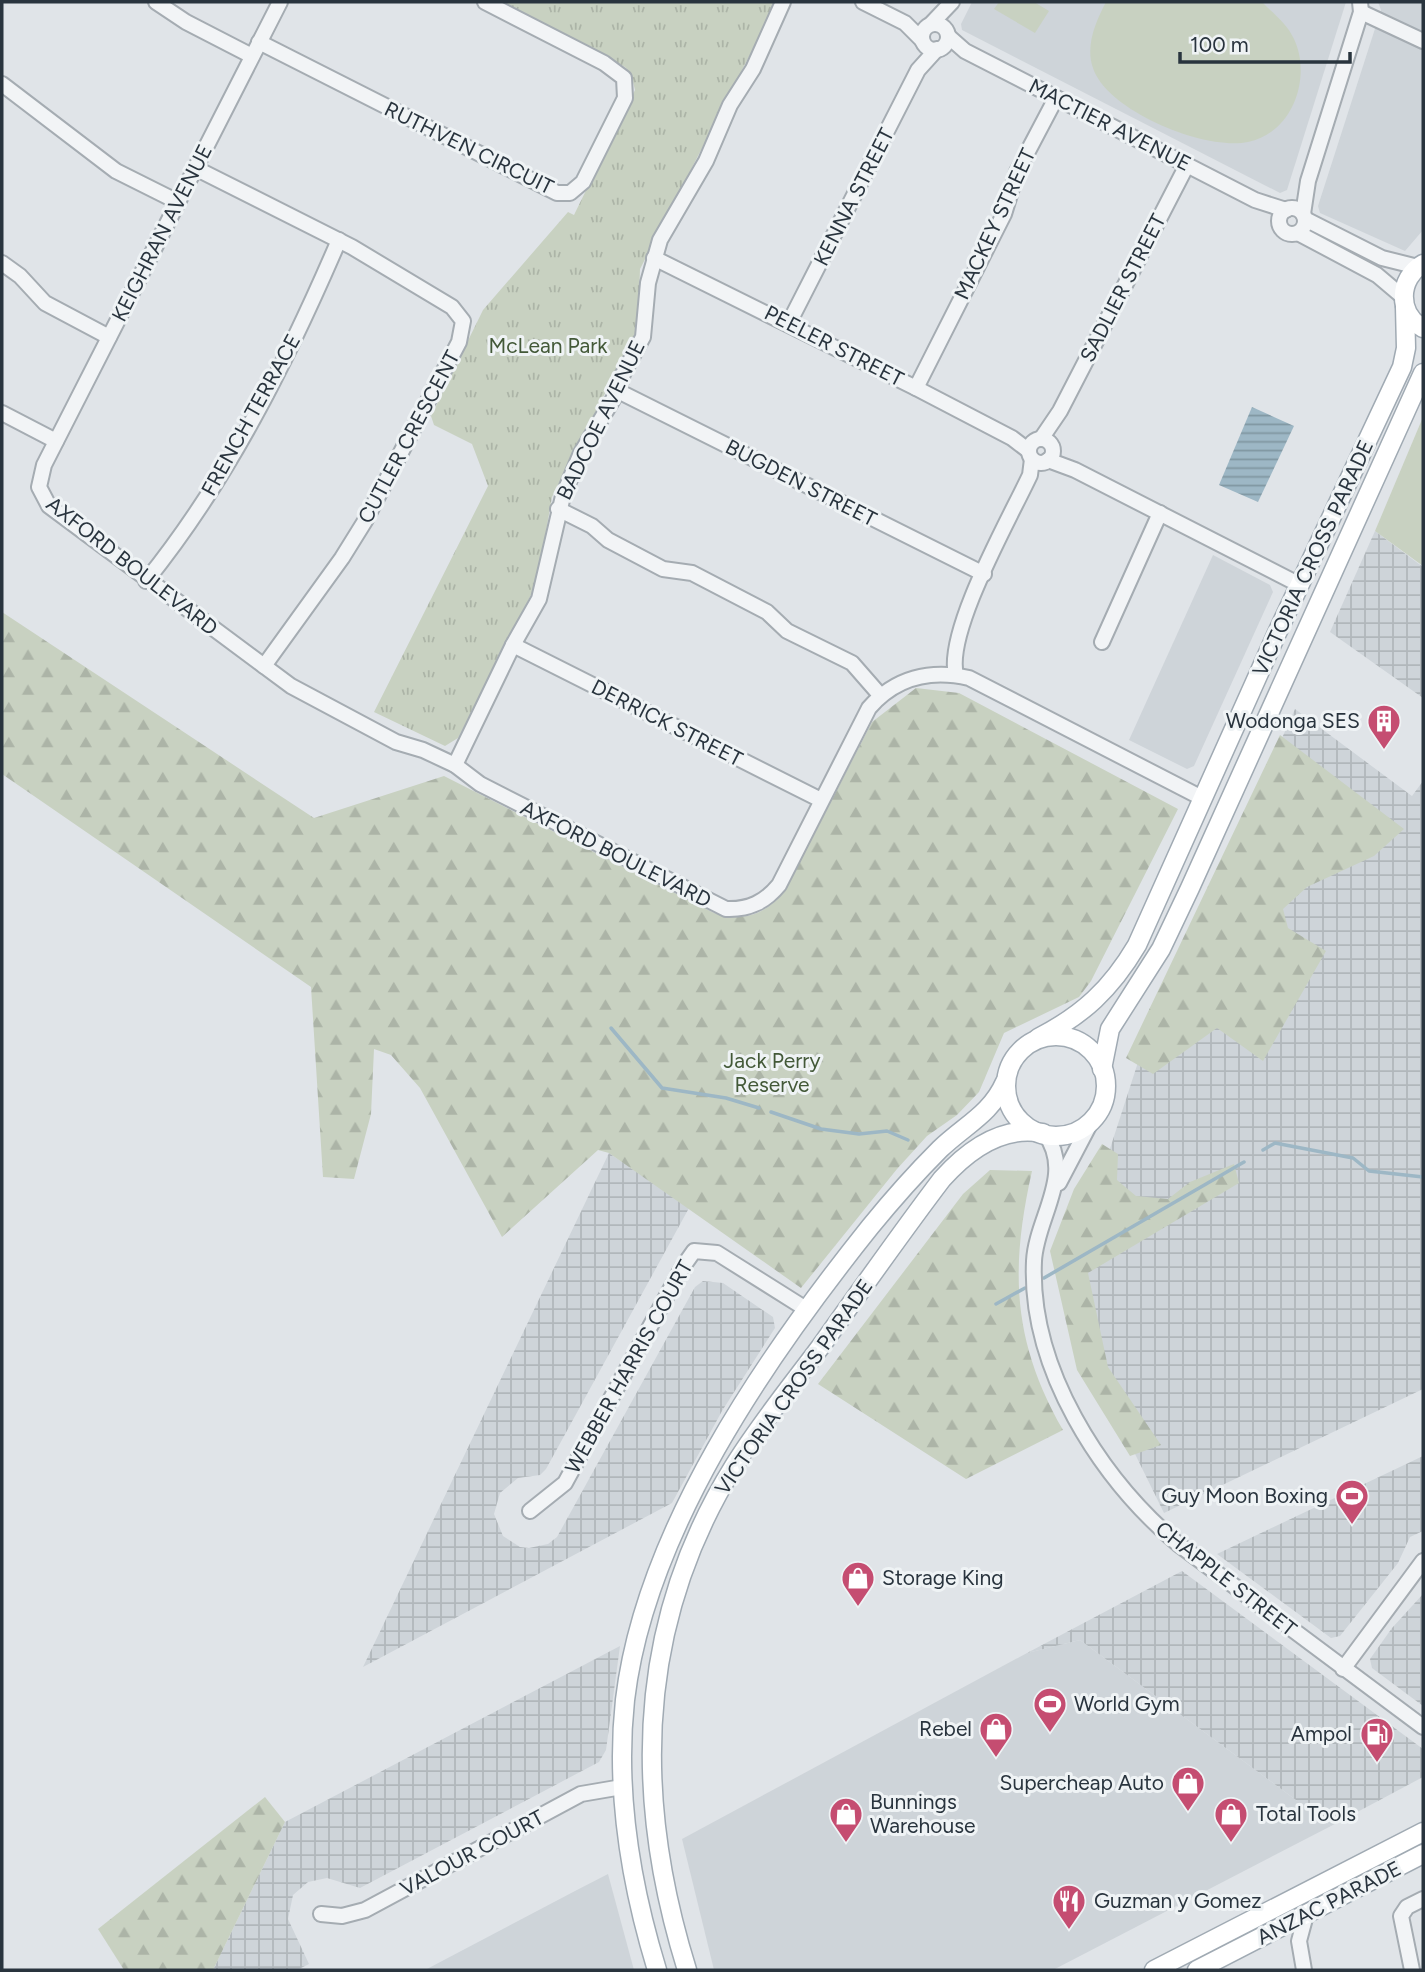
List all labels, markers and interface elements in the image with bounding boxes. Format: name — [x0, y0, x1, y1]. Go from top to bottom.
scale bar — [1180, 21, 1350, 65]
text: 100 m — [1190, 32, 1249, 57]
street label: MACTIER AVENUE — [1025, 73, 1195, 176]
street label: RUTHVEN CIRCUIT — [381, 96, 558, 199]
street label: KENNA STREET — [808, 123, 899, 270]
street label: KEIGHRAN AVENUE — [106, 140, 217, 325]
street label: MACKEY STREET — [949, 144, 1041, 303]
street label: SADLIER STREET — [1074, 209, 1171, 366]
street label: PEELER STREET — [760, 300, 908, 392]
street label: FRENCH TERRACE — [196, 330, 305, 500]
park label: McLean Park — [488, 333, 608, 358]
street label: BADCOE AVENUE — [551, 336, 650, 504]
street label: CUTLER CRESCENT — [352, 346, 465, 527]
street label: BUGDEN STREET — [722, 434, 881, 532]
street label: VICTORIA CROSS PARADE — [1247, 436, 1378, 680]
street label: AXFORD BOULEVARD — [42, 491, 223, 640]
street label: DERRICK STREET — [588, 674, 747, 772]
building icon: Wodonga SES — [1365, 702, 1403, 751]
place label: Wodonga SES — [1226, 708, 1360, 733]
street label: AXFORD BOULEVARD — [517, 795, 716, 912]
park label: Jack Perry Reserve — [724, 1048, 820, 1097]
street label: WEBBER HARRIS COURT — [559, 1255, 698, 1478]
street label: VICTORIA CROSS PARADE — [709, 1274, 878, 1499]
sports icon: Guy Moon Boxing — [1333, 1477, 1371, 1526]
place label: Guy Moon Boxing — [1161, 1483, 1328, 1508]
street label: CHAPPLE STREET — [1151, 1516, 1302, 1642]
shop icon: Storage King — [839, 1559, 877, 1608]
place label: Storage King — [882, 1565, 1003, 1590]
sports icon: World Gym — [1031, 1685, 1069, 1734]
place label: World Gym — [1074, 1691, 1180, 1716]
shop icon: Rebel — [977, 1710, 1015, 1759]
fuel station icon: Ampol — [1358, 1715, 1396, 1764]
place label: Rebel — [919, 1716, 972, 1741]
place label: Ampol — [1291, 1721, 1352, 1746]
shop icon: Supercheap Auto — [1169, 1764, 1207, 1813]
place label: Supercheap Auto — [1000, 1770, 1164, 1795]
place label: Bunnings Warehouse — [870, 1789, 975, 1838]
shop icon: Bunnings Warehouse — [827, 1795, 865, 1844]
shop icon: Total Tools — [1212, 1795, 1250, 1844]
place label: Total Tools — [1256, 1801, 1356, 1826]
street label: VALOUR COURT — [396, 1804, 548, 1901]
street label: ANZAC PARADE — [1252, 1855, 1405, 1950]
restaurant icon: Guzman y Gomez — [1050, 1882, 1088, 1931]
place label: Guzman y Gomez — [1094, 1888, 1262, 1913]

